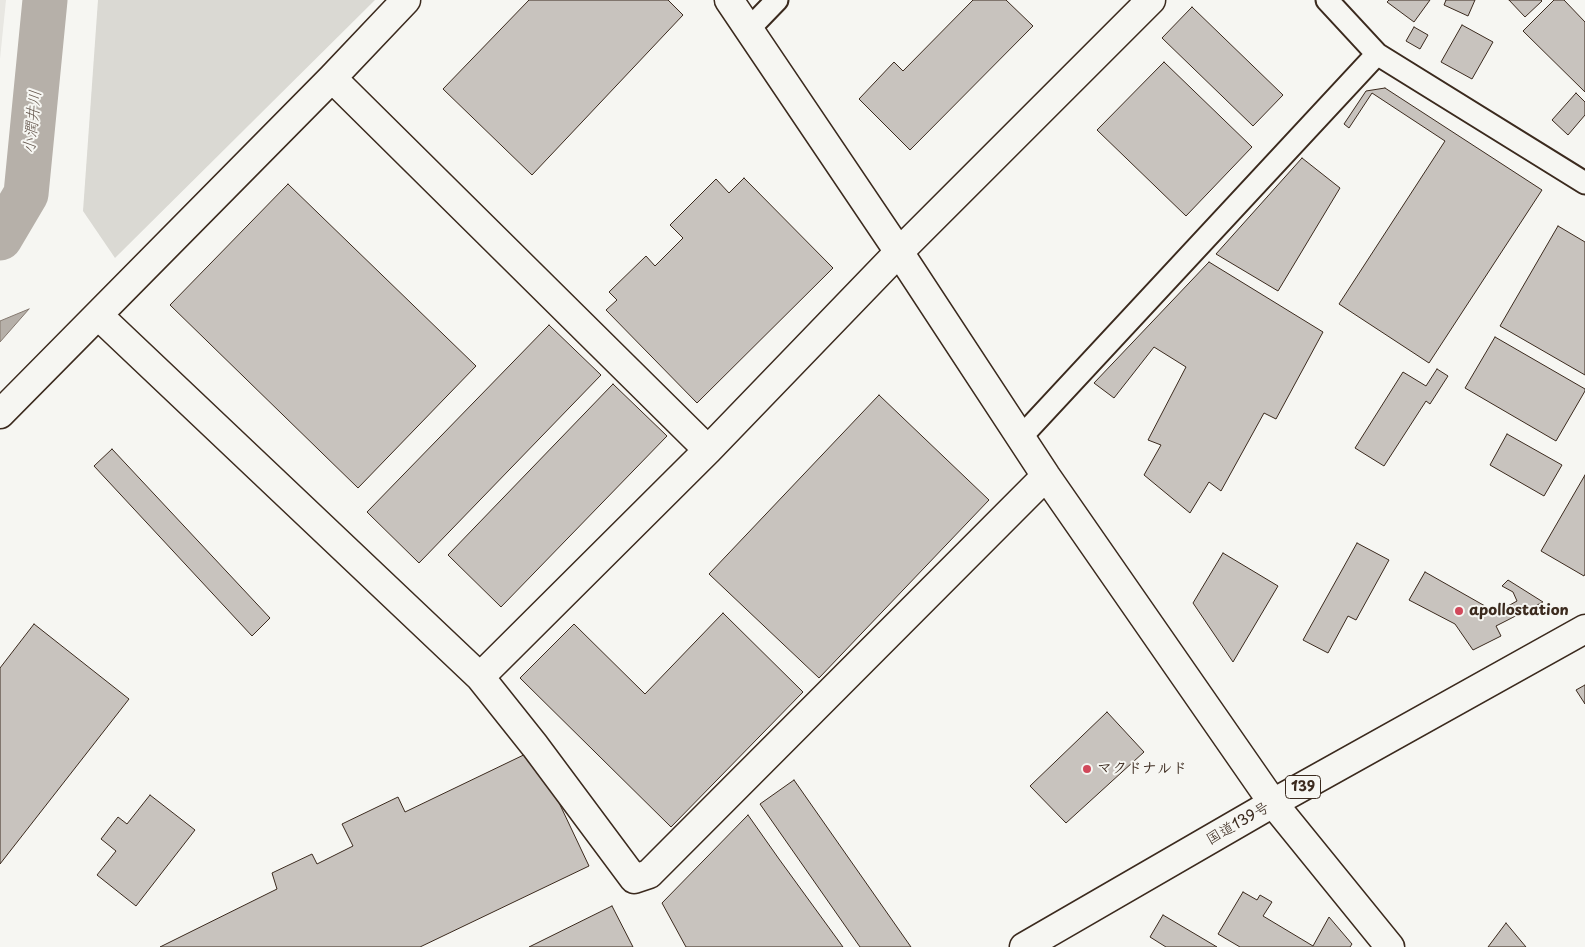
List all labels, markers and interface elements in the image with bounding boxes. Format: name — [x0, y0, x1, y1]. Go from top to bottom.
water label: 小潤井川 — [20, 89, 46, 155]
place label: apollostation — [1469, 602, 1569, 620]
marker: apollostation — [1453, 605, 1465, 617]
place label: マクドナルド — [1097, 760, 1187, 778]
marker: マクドナルド — [1081, 763, 1093, 775]
road number: 139 — [1286, 776, 1320, 799]
street label: 国道139号 — [1203, 799, 1273, 849]

